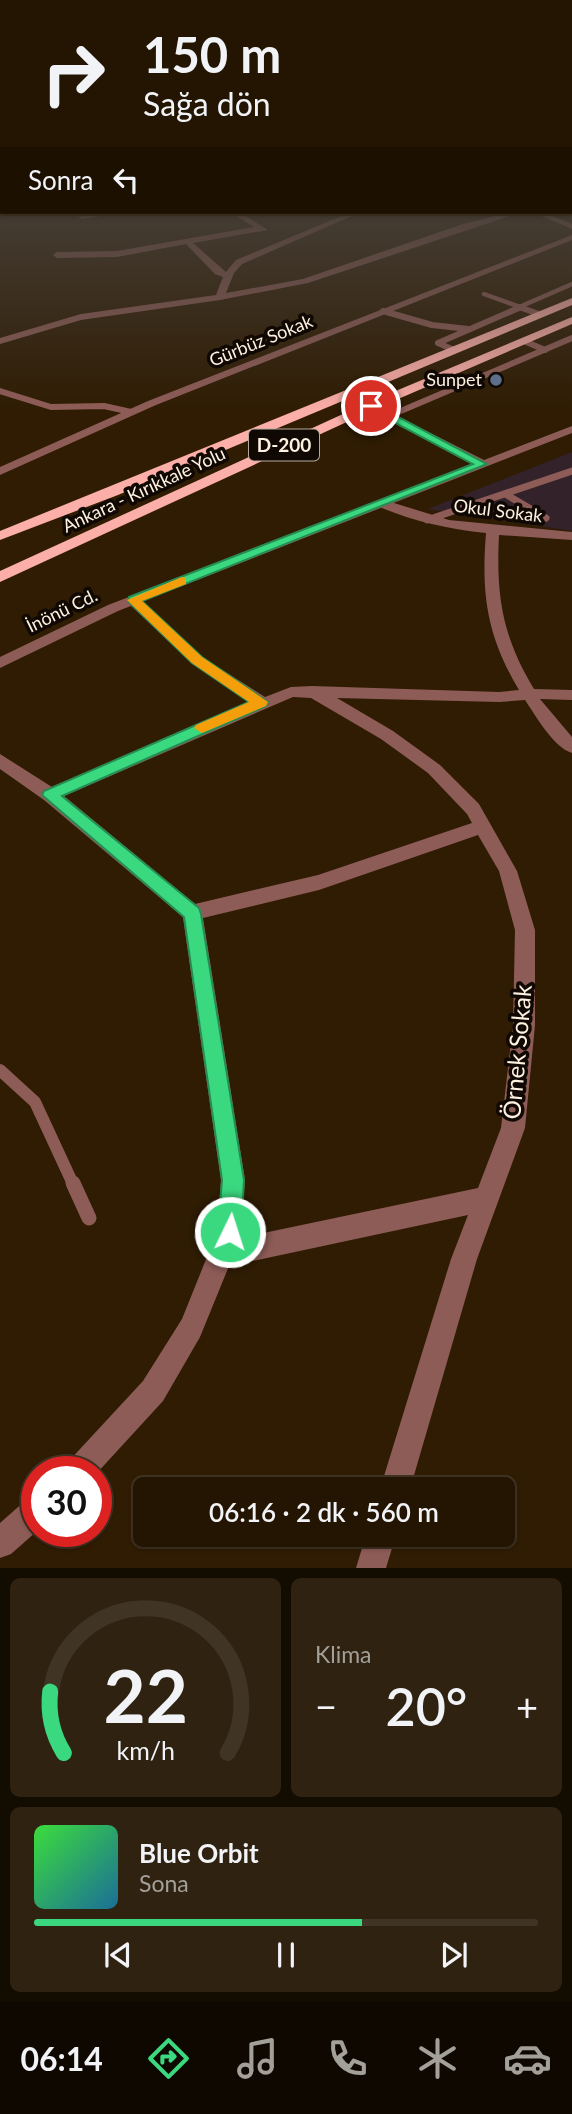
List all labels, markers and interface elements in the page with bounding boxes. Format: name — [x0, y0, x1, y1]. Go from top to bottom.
text: 150 m — [143, 25, 281, 83]
icon: right — [28, 28, 119, 119]
text: Sağa dön — [143, 84, 271, 123]
icon: left — [107, 161, 145, 199]
text: Sonra — [28, 164, 93, 196]
street label: Gürbüz Sokak — [206, 309, 316, 371]
place label: Sunpet — [426, 368, 483, 390]
marker: Sunpet — [488, 372, 504, 388]
pin — [341, 376, 401, 436]
icon: arrive — [352, 387, 390, 425]
road number: D-200 — [249, 430, 319, 460]
street label: Ankara - Kırıkkale Yolu — [59, 442, 229, 537]
street label: Okul Sokak — [452, 494, 545, 526]
street label: İnönü Cd. — [23, 584, 101, 637]
street label: Örnek Sokak — [496, 983, 537, 1120]
position arrow — [193, 1195, 267, 1269]
speed limit sign: 30 — [21, 1456, 112, 1547]
text: 06:16 · 2 dk · 560 m — [209, 1496, 439, 1528]
text: Klima — [315, 1640, 372, 1668]
text: 22 — [103, 1652, 188, 1740]
text: 20° — [386, 1675, 467, 1737]
text: − — [315, 1683, 337, 1729]
text: + — [516, 1683, 538, 1729]
text: km/h — [116, 1735, 175, 1765]
text: Blue Orbit — [139, 1837, 259, 1869]
text: Sona — [139, 1869, 189, 1897]
icon: previous — [99, 1936, 137, 1974]
icon: pause — [267, 1936, 305, 1974]
icon: next — [435, 1936, 473, 1974]
icon: directions — [144, 2034, 193, 2083]
icon: music — [233, 2034, 282, 2083]
icon: phone — [323, 2034, 372, 2083]
icon: climate — [413, 2034, 462, 2083]
icon: car — [503, 2034, 552, 2083]
text: 06:14 — [20, 2039, 103, 2078]

